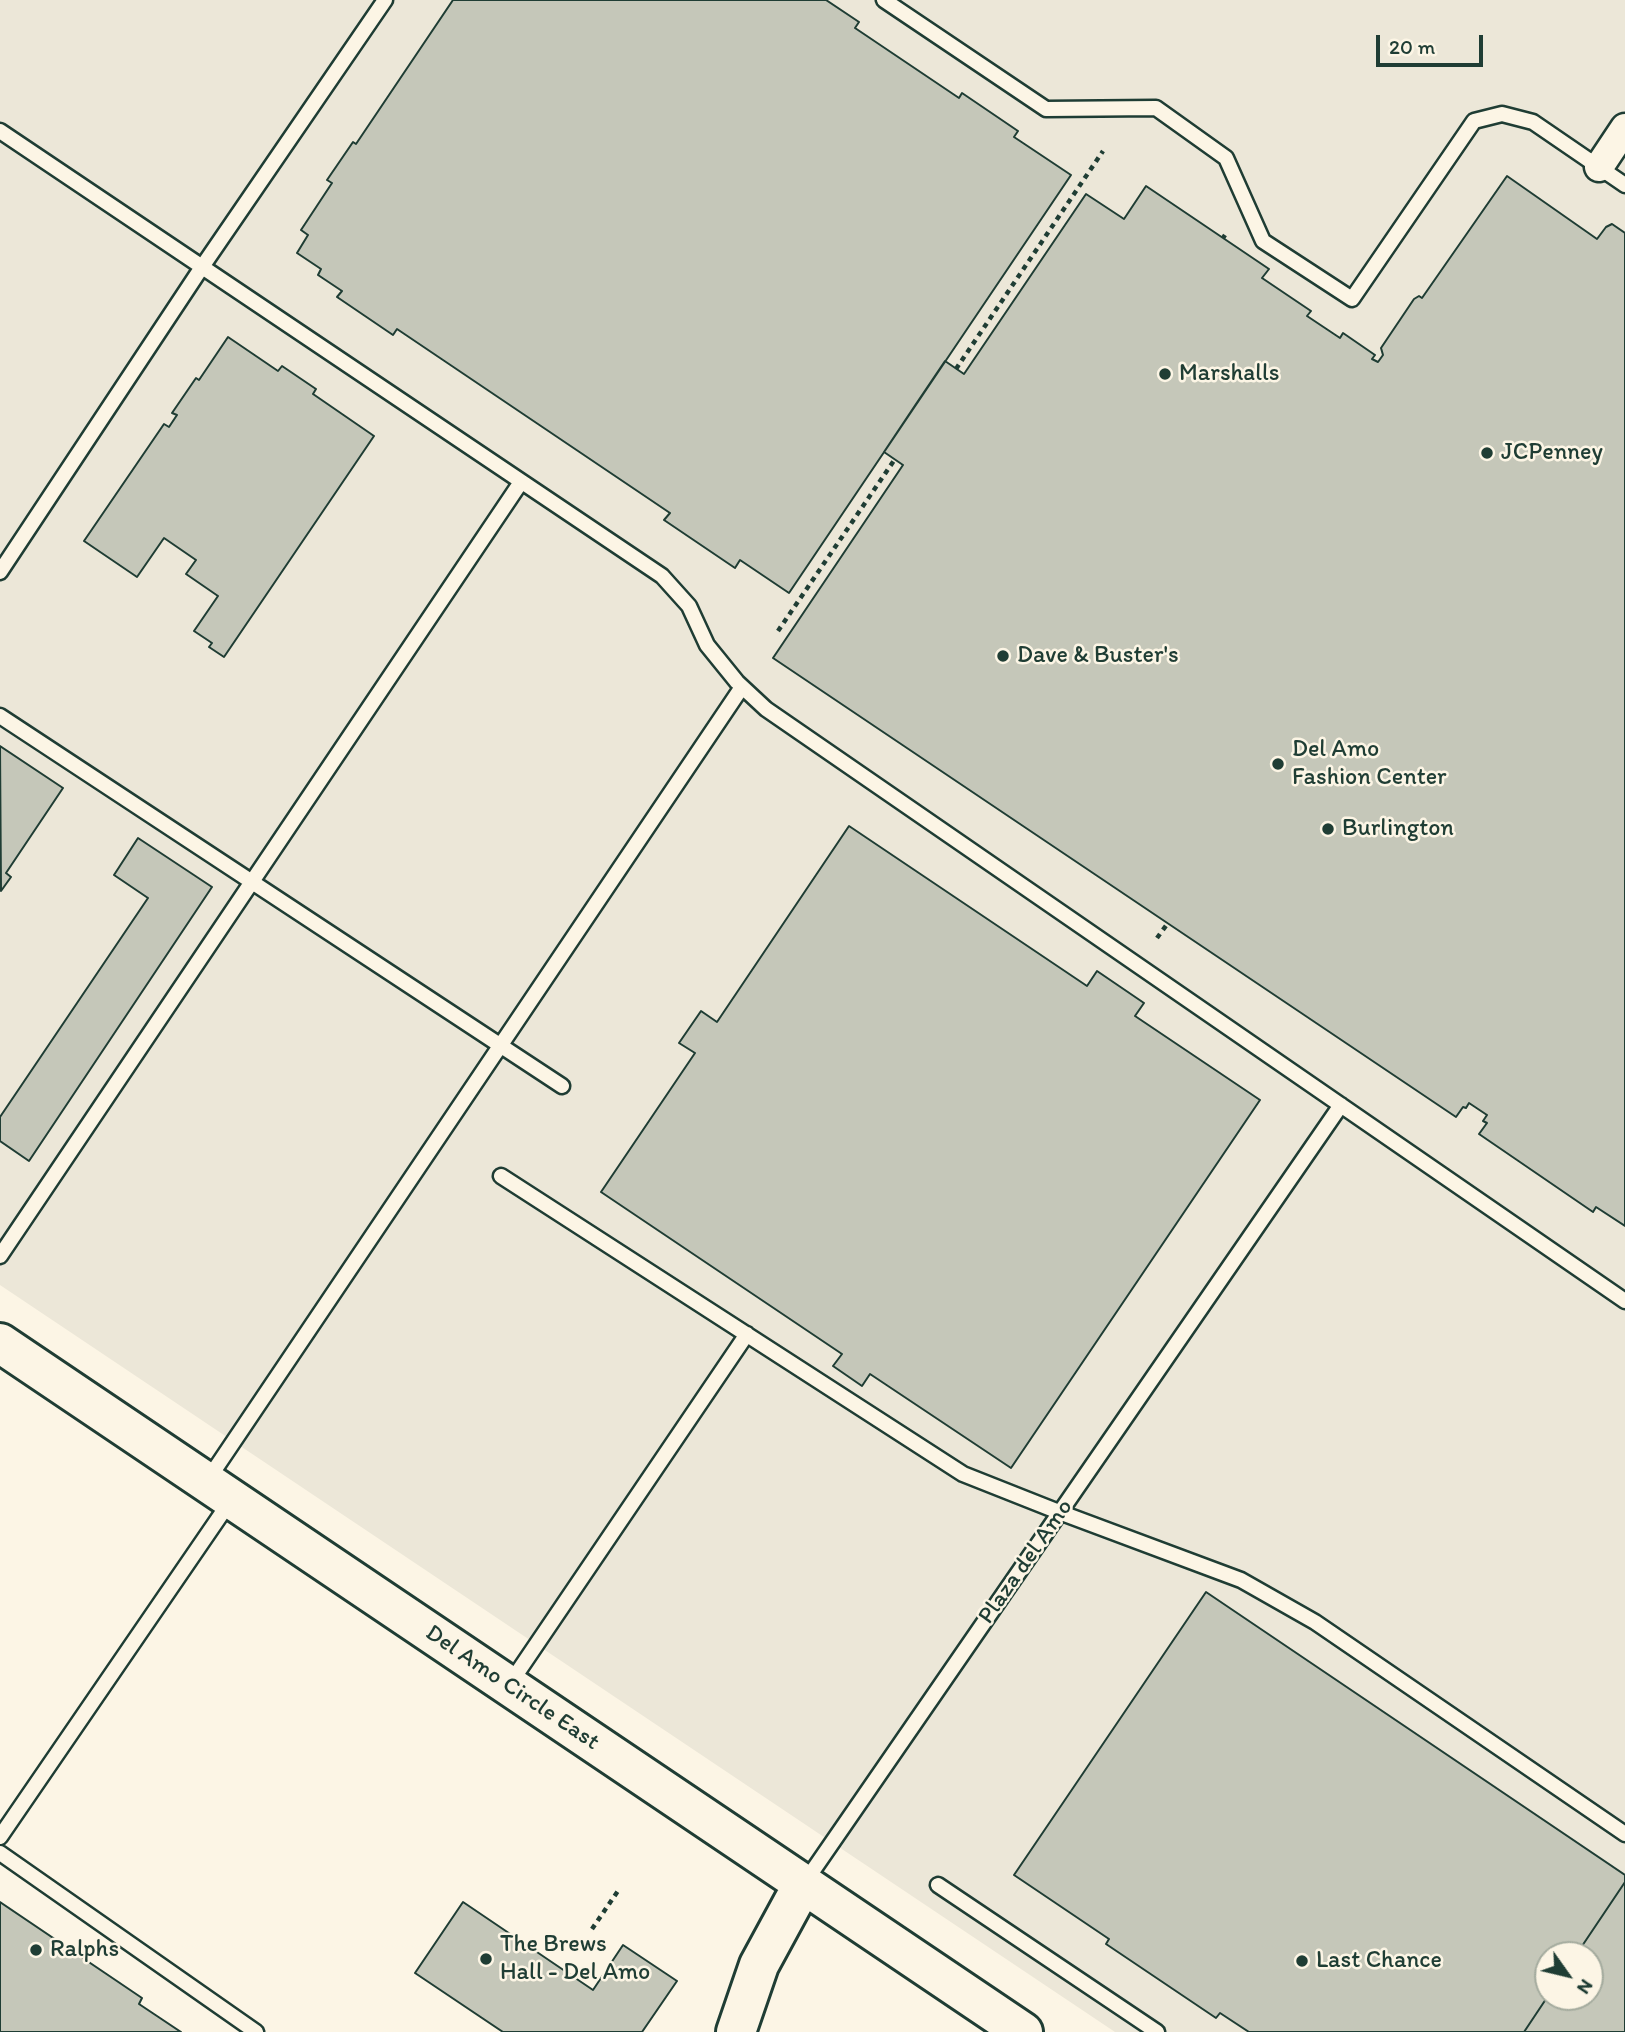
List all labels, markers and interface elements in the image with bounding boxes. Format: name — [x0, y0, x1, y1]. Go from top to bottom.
scale bar — [1380, 21, 1487, 65]
text: 20 m — [1389, 34, 1435, 59]
place label: Marshalls — [1179, 360, 1280, 388]
marker: Marshalls — [1157, 366, 1173, 382]
place label: JCPenney — [1501, 439, 1603, 467]
marker: JCPenney — [1479, 445, 1495, 461]
place label: Dave & Buster's — [1017, 642, 1179, 670]
marker: Dave & Buster's — [995, 648, 1011, 664]
place label: Del Amo Fashion Center — [1292, 736, 1447, 792]
marker: Del Amo Fashion Center — [1270, 756, 1286, 772]
place label: Burlington — [1342, 815, 1454, 843]
marker: Burlington — [1320, 821, 1336, 837]
street label: Plaza del Amo — [972, 1494, 1080, 1630]
street label: Del Amo Circle East — [420, 1619, 604, 1757]
place label: The Brews Hall - Del Amo — [500, 1931, 650, 1987]
place label: Ralphs — [50, 1936, 119, 1964]
north arrow — [1534, 1941, 1604, 2011]
marker: Ralphs — [28, 1942, 44, 1958]
place label: Last Chance — [1316, 1947, 1442, 1975]
marker: The Brews Hall - Del Amo — [478, 1951, 494, 1967]
marker: Last Chance — [1294, 1953, 1310, 1969]
text: N — [1572, 1975, 1598, 1999]

